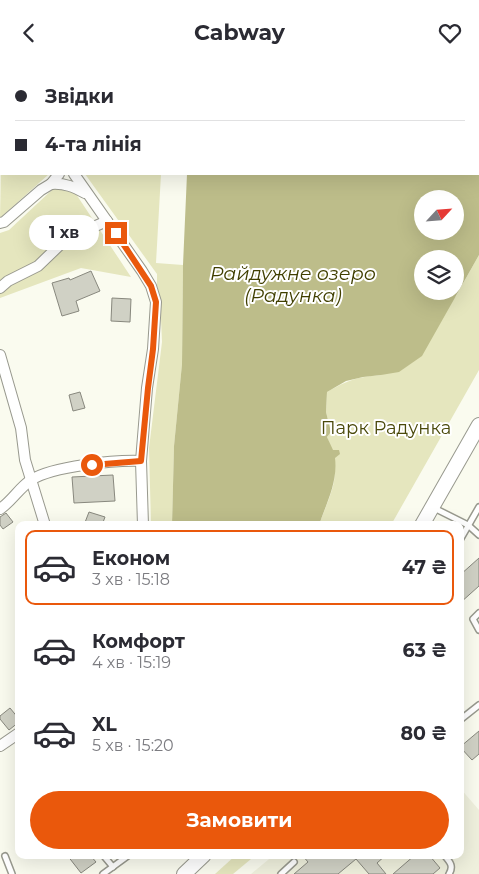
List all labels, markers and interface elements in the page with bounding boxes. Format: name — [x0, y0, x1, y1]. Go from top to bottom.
icon: back — [15, 19, 43, 47]
text: Cabway — [194, 19, 285, 46]
icon: heart — [436, 19, 464, 47]
text: Звідки — [45, 85, 114, 108]
text: 4-та лінія — [45, 133, 142, 156]
north arrow — [414, 190, 464, 240]
map controls — [414, 190, 464, 300]
callout: 1 хв — [28, 215, 98, 251]
route end — [105, 222, 127, 244]
text: 1 хв — [49, 223, 79, 242]
button: layers — [414, 250, 464, 300]
water label: Райдужне озеро (Радунка) — [210, 262, 376, 307]
park label: Парк Радунка — [321, 417, 451, 439]
route start — [81, 454, 103, 476]
icon: car — [32, 545, 77, 590]
text: Економ — [92, 547, 170, 570]
text: 47 ₴ — [402, 556, 447, 579]
text: 3 хв · 15:18 — [92, 570, 170, 589]
icon: car — [32, 628, 77, 673]
text: Комфорт — [92, 630, 185, 653]
text: 63 ₴ — [403, 639, 447, 662]
text: 4 хв · 15:19 — [92, 653, 171, 672]
icon: car — [32, 711, 77, 756]
text: XL — [92, 713, 117, 736]
text: 80 ₴ — [400, 722, 447, 745]
text: 5 хв · 15:20 — [92, 736, 174, 755]
button: Замовити — [30, 791, 449, 849]

